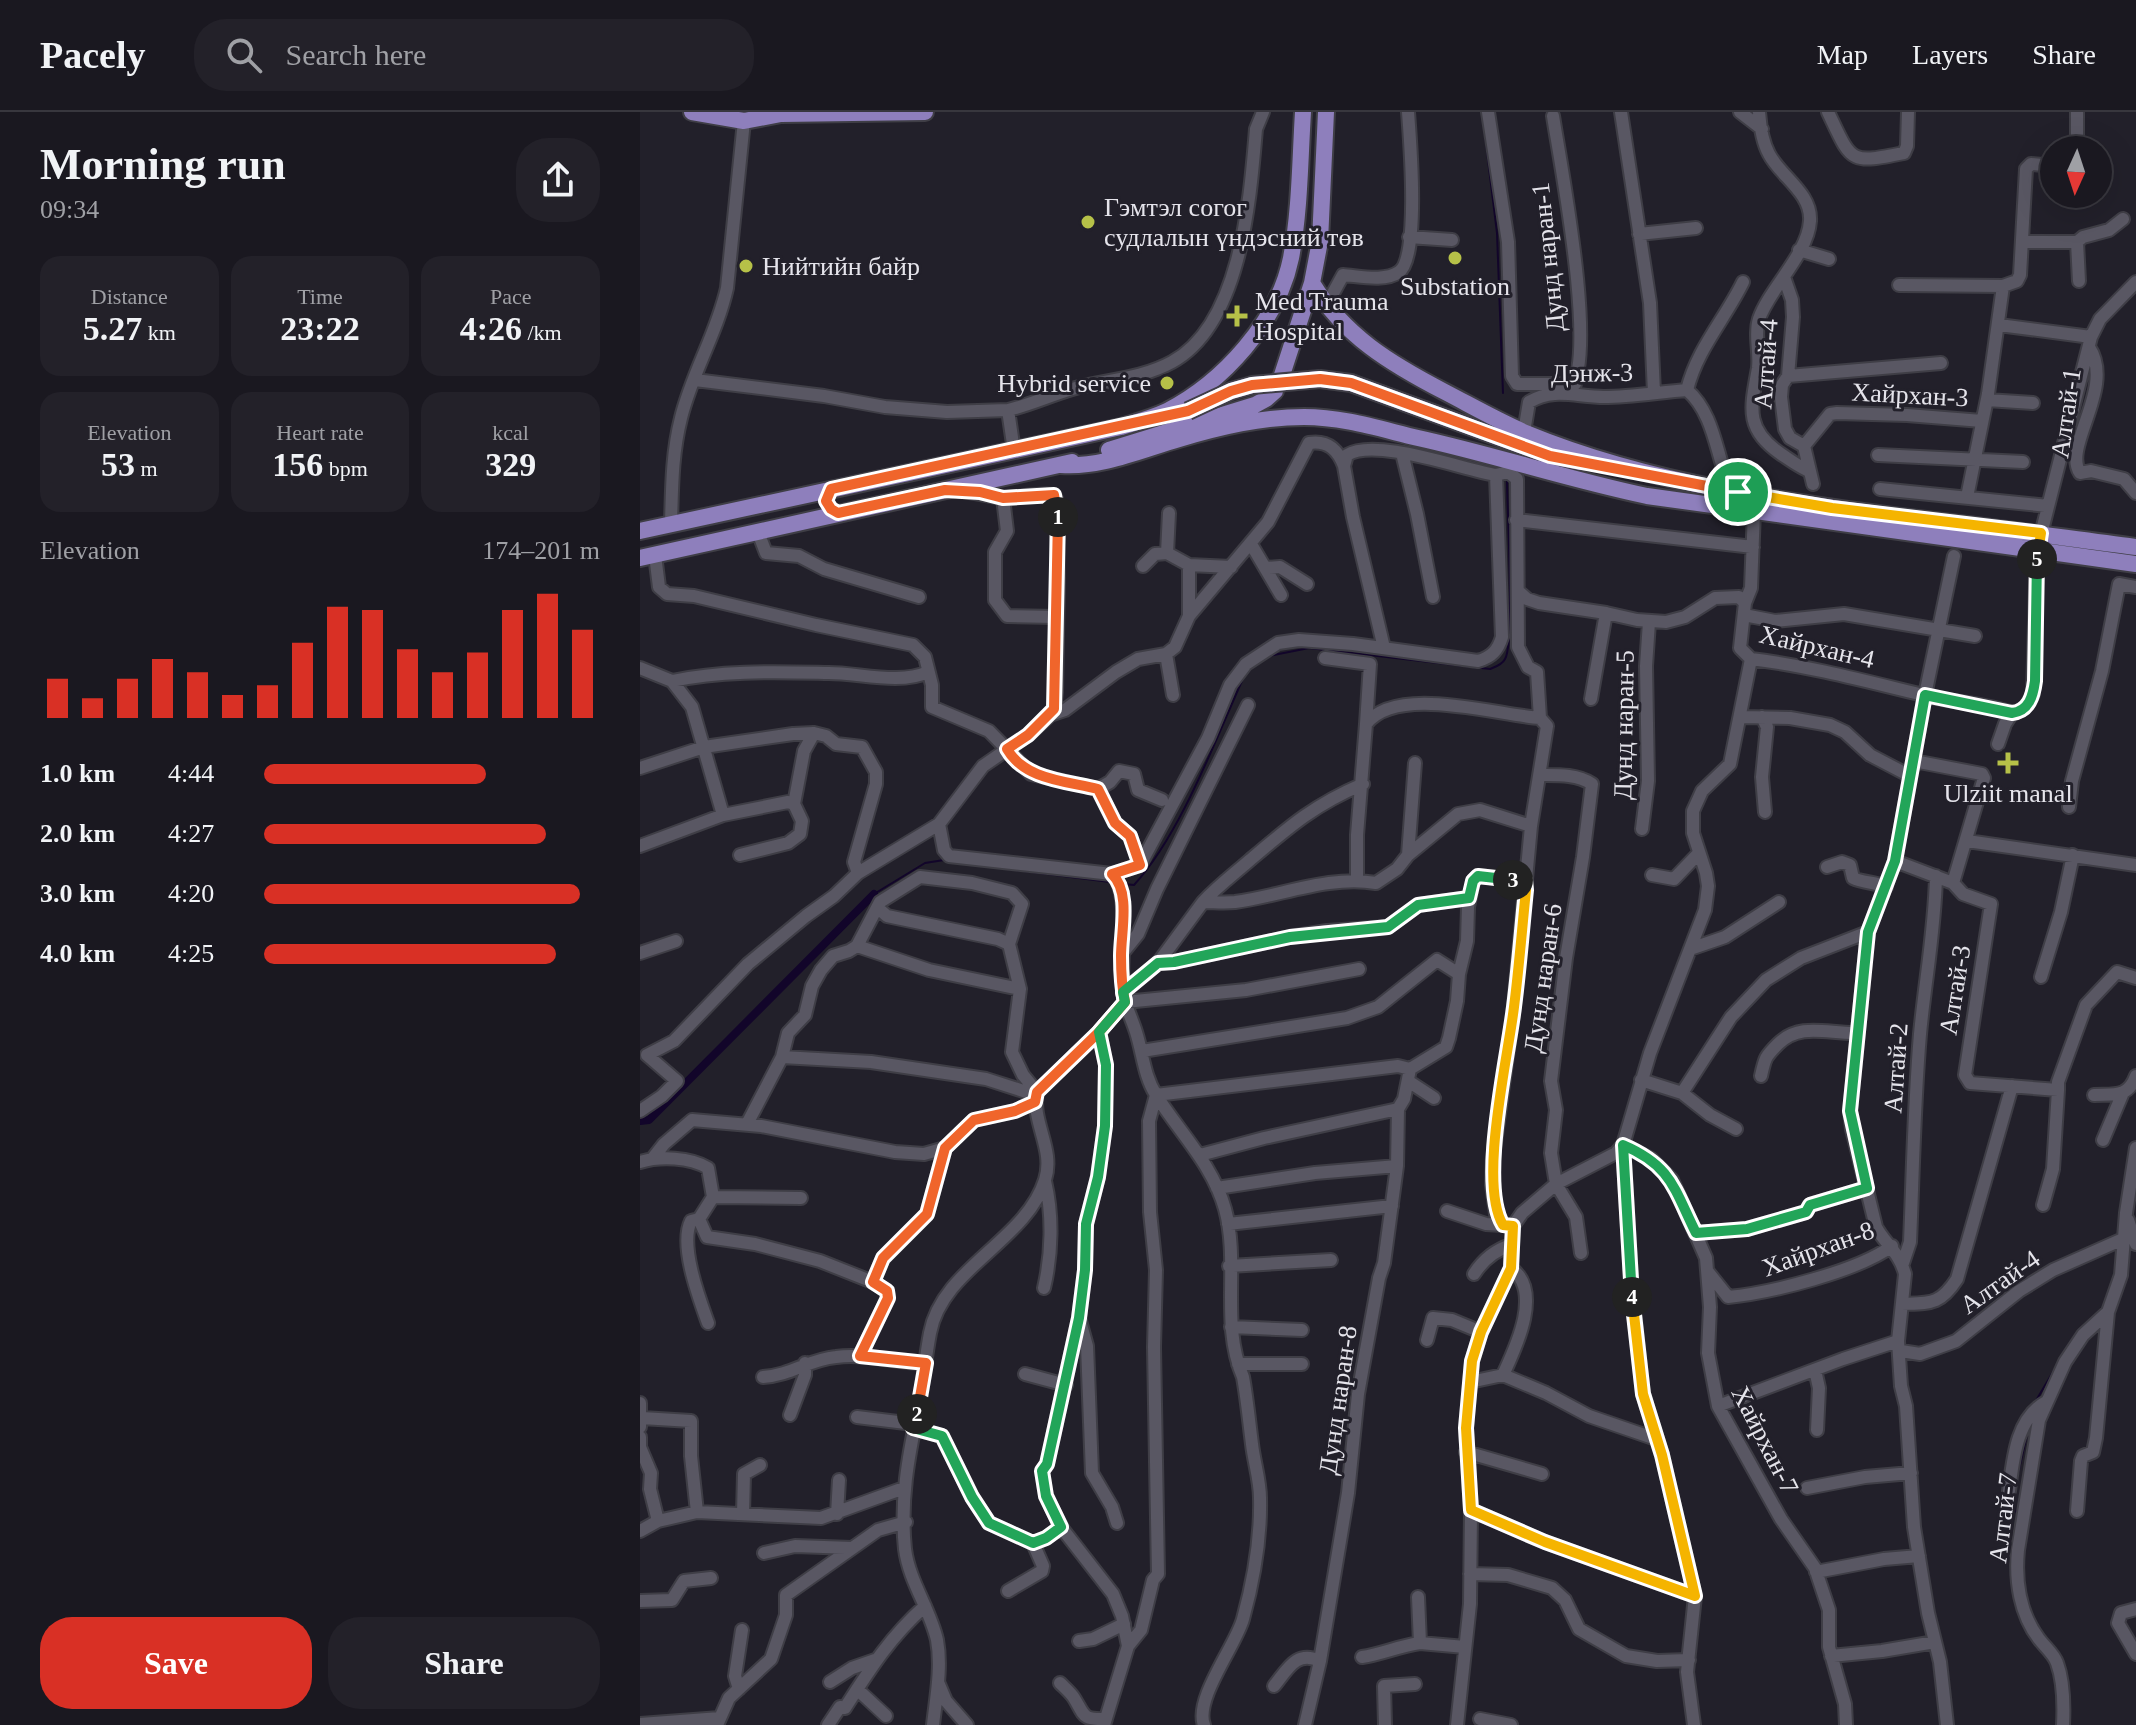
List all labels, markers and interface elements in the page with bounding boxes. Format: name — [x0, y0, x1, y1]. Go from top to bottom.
search box — [194, 19, 754, 91]
icon: search — [222, 33, 266, 77]
text: Pacely — [40, 34, 146, 76]
text: Search here — [286, 38, 426, 71]
text: Map — [1817, 39, 1868, 70]
text: Layers — [1912, 39, 1988, 70]
text: Share — [2032, 39, 2096, 70]
north arrow — [2040, 136, 2112, 208]
map controls — [2040, 136, 2112, 208]
button: share — [516, 138, 600, 222]
text: Morning run — [40, 140, 286, 189]
street label: Дунд наран-1 — [1526, 181, 1570, 333]
place label: Гэмтэл согог судлалын үндэсний төв — [1104, 193, 1364, 252]
text: 09:34 — [40, 195, 99, 224]
marker: Гэмтэл согог судлалын үндэсний төв — [1079, 213, 1097, 231]
marker: Substation — [1446, 249, 1464, 267]
place label: Нийтийн байр — [762, 252, 920, 281]
marker: Нийтийн байр — [737, 257, 755, 275]
place label: Substation — [1400, 272, 1510, 301]
text: Distance — [91, 284, 168, 309]
text: Time — [297, 284, 343, 309]
text: Pace — [490, 284, 531, 309]
place label: Med Trauma Hospital — [1255, 287, 1389, 346]
marker: Med Trauma Hospital — [1226, 305, 1248, 327]
text: 5.27 — [83, 310, 142, 347]
text: 23:22 — [280, 310, 360, 347]
text: 4:26 — [460, 310, 522, 347]
street label: Алтай-4 — [1748, 318, 1784, 410]
text: km — [142, 320, 176, 345]
text: /km — [522, 320, 562, 345]
street label: Дэнж-3 — [1551, 358, 1633, 388]
street label: Алтай-1 — [2045, 366, 2087, 460]
place label: Hybrid service — [997, 369, 1151, 398]
marker: Hybrid service — [1158, 374, 1176, 392]
street label: Хайрхан-3 — [1851, 377, 1969, 413]
text: Elevation — [87, 420, 171, 445]
text: Heart rate — [276, 420, 364, 445]
text: kcal — [492, 420, 529, 445]
text: 53 — [101, 446, 135, 483]
text: 156 — [272, 446, 323, 483]
text: 329 — [485, 446, 536, 483]
text: m — [135, 456, 158, 481]
text: bpm — [323, 456, 368, 481]
pin — [1704, 458, 1772, 526]
icon: arrive — [1716, 470, 1760, 514]
pin: 1 — [1038, 497, 1078, 537]
text: 1 — [1053, 504, 1064, 529]
text: Elevation — [40, 536, 140, 565]
text: 174–201 m — [482, 536, 600, 565]
pin: 5 — [2017, 539, 2057, 579]
text: 5 — [2032, 546, 2043, 571]
street label: Хайрхан-4 — [1757, 620, 1877, 674]
street label: Дунд наран-5 — [1608, 650, 1640, 800]
marker: Ulziit manal — [1997, 752, 2019, 774]
text: 1.0 km — [40, 759, 115, 788]
text: 4:44 — [168, 759, 214, 788]
place label: Ulziit manal — [1943, 779, 2073, 808]
text: 2.0 km — [40, 819, 115, 848]
text: 4:27 — [168, 819, 214, 848]
pin: 3 — [1493, 860, 1533, 900]
text: 3 — [1508, 867, 1519, 892]
text: 3.0 km — [40, 879, 115, 908]
text: 4:20 — [168, 879, 214, 908]
street label: Дунд наран-6 — [1518, 902, 1568, 1054]
text: 4.0 km — [40, 939, 115, 968]
text: 4:25 — [168, 939, 214, 968]
street label: Алтай-3 — [1934, 943, 1976, 1037]
street label: Алтай-2 — [1878, 1022, 1914, 1114]
street label: Хайрхан-8 — [1758, 1215, 1878, 1283]
street label: Алтай-4 — [1955, 1244, 2045, 1320]
pin: 4 — [1612, 1277, 1652, 1317]
text: 4 — [1627, 1284, 1638, 1309]
street label: Дунд наран-8 — [1313, 1324, 1363, 1476]
street label: Хайрхан-7 — [1726, 1381, 1804, 1499]
pin: 2 — [897, 1394, 937, 1434]
text: 2 — [912, 1401, 923, 1426]
street label: Алтай-7 — [1983, 1471, 2023, 1565]
button: Save — [40, 1617, 312, 1709]
button: Share — [328, 1617, 600, 1709]

